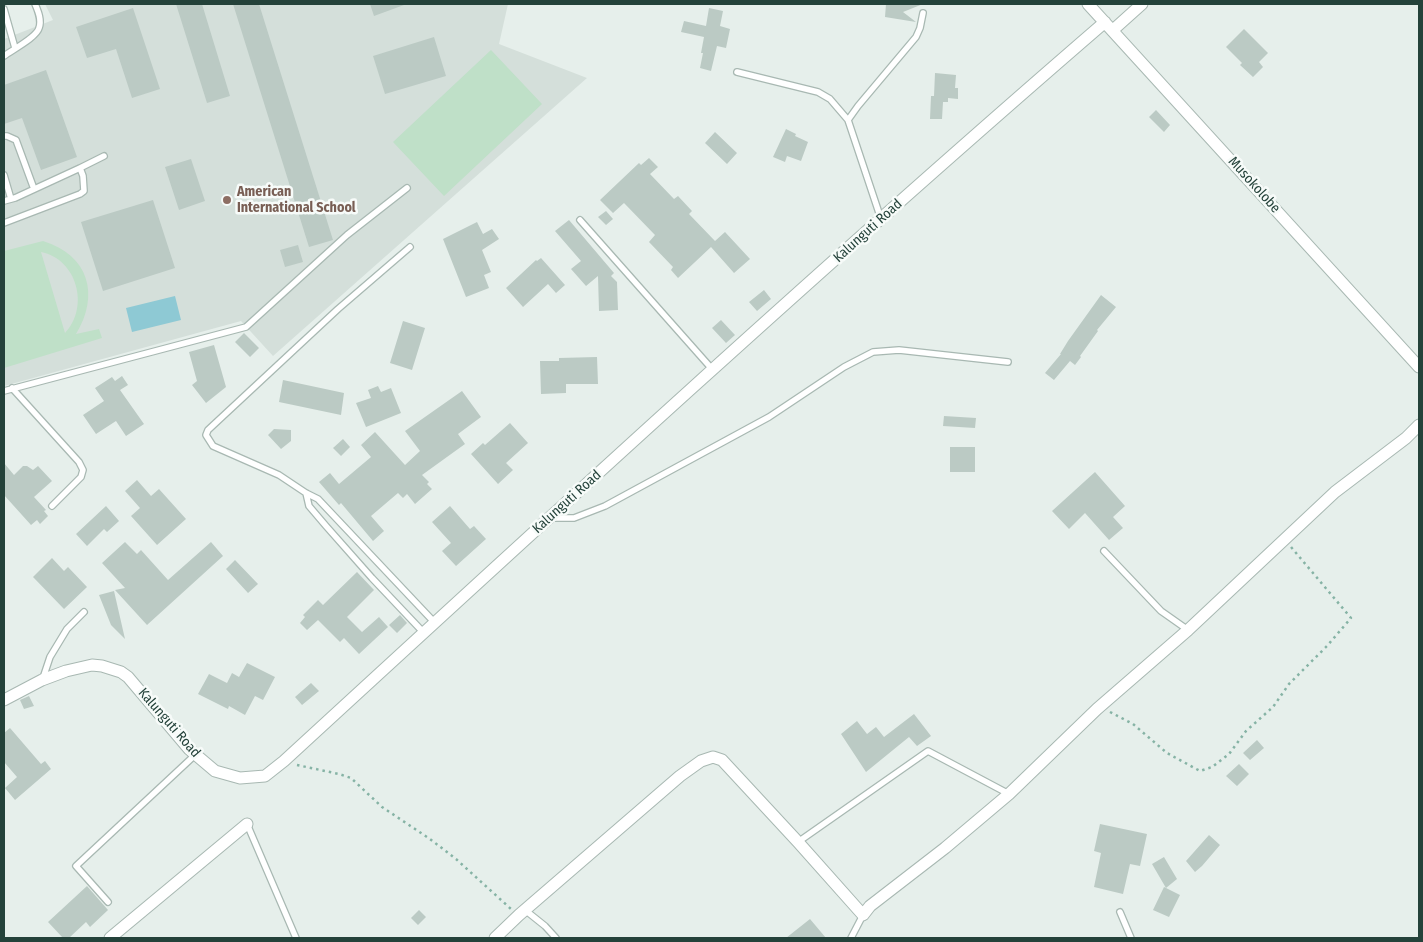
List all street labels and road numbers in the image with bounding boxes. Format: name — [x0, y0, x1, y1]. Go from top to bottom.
street label: Musokolobe — [1224, 153, 1284, 217]
street label: Kalunguti Road — [830, 196, 906, 266]
street label: Kalunguti Road — [529, 467, 605, 537]
street label: Kalunguti Road — [134, 685, 204, 761]

